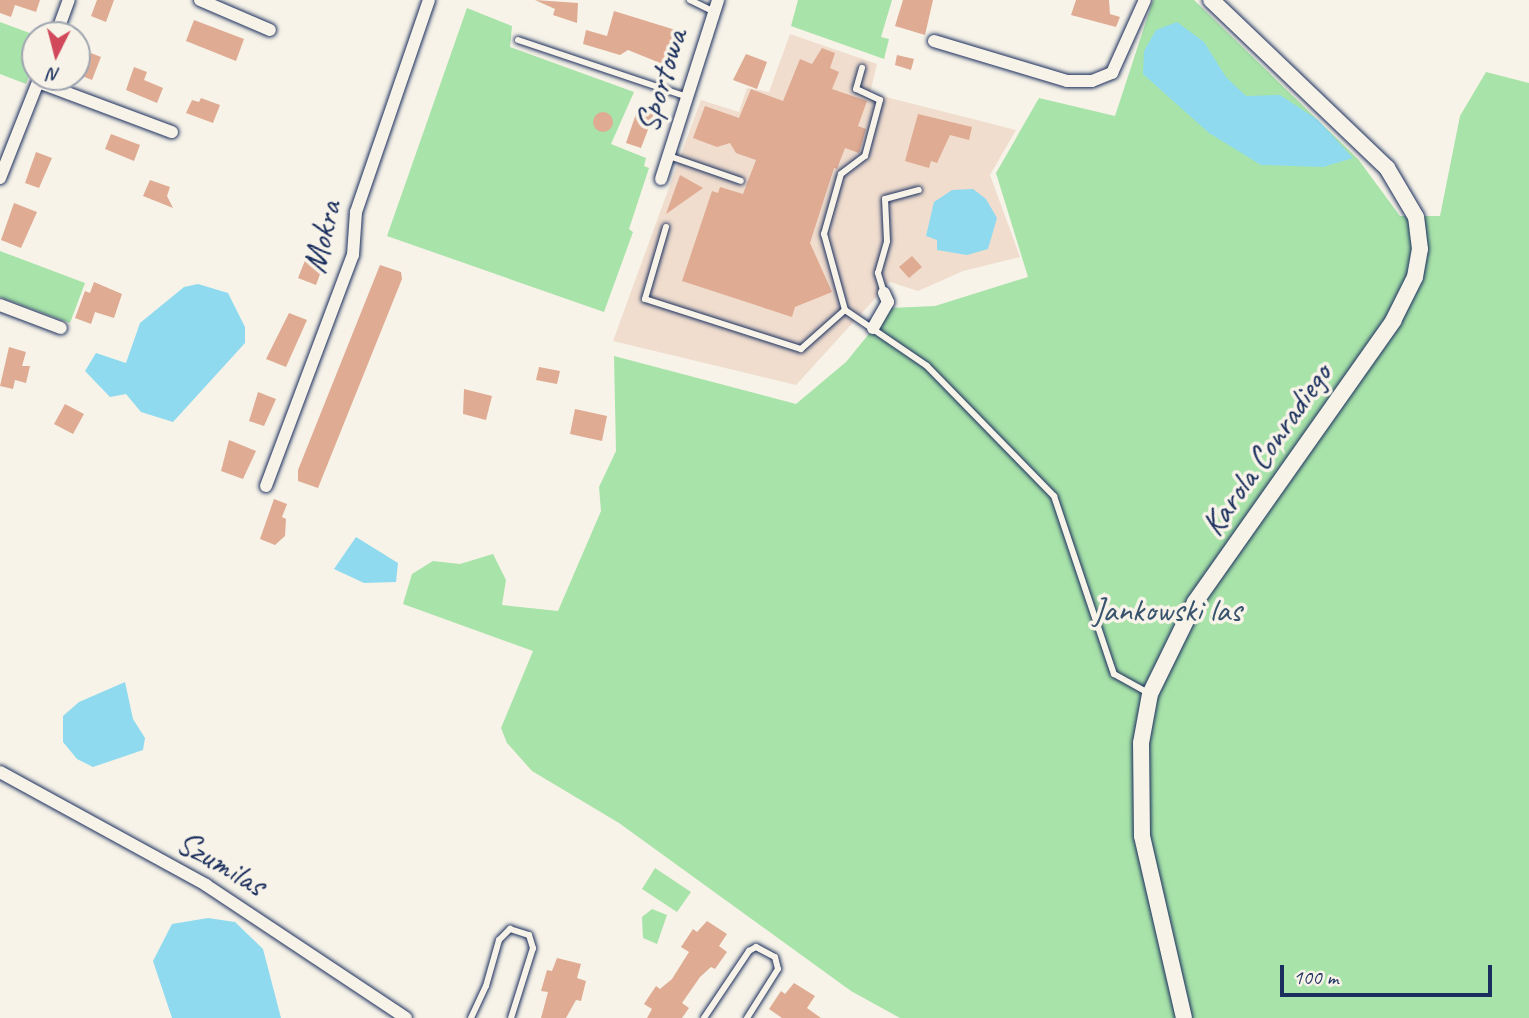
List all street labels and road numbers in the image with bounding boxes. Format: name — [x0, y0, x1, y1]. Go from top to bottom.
street label: Sportowa — [628, 25, 696, 137]
street label: Mokra — [296, 197, 350, 277]
street label: Karola Conradiego — [1193, 356, 1341, 544]
street label: Szumilas — [170, 823, 272, 905]

